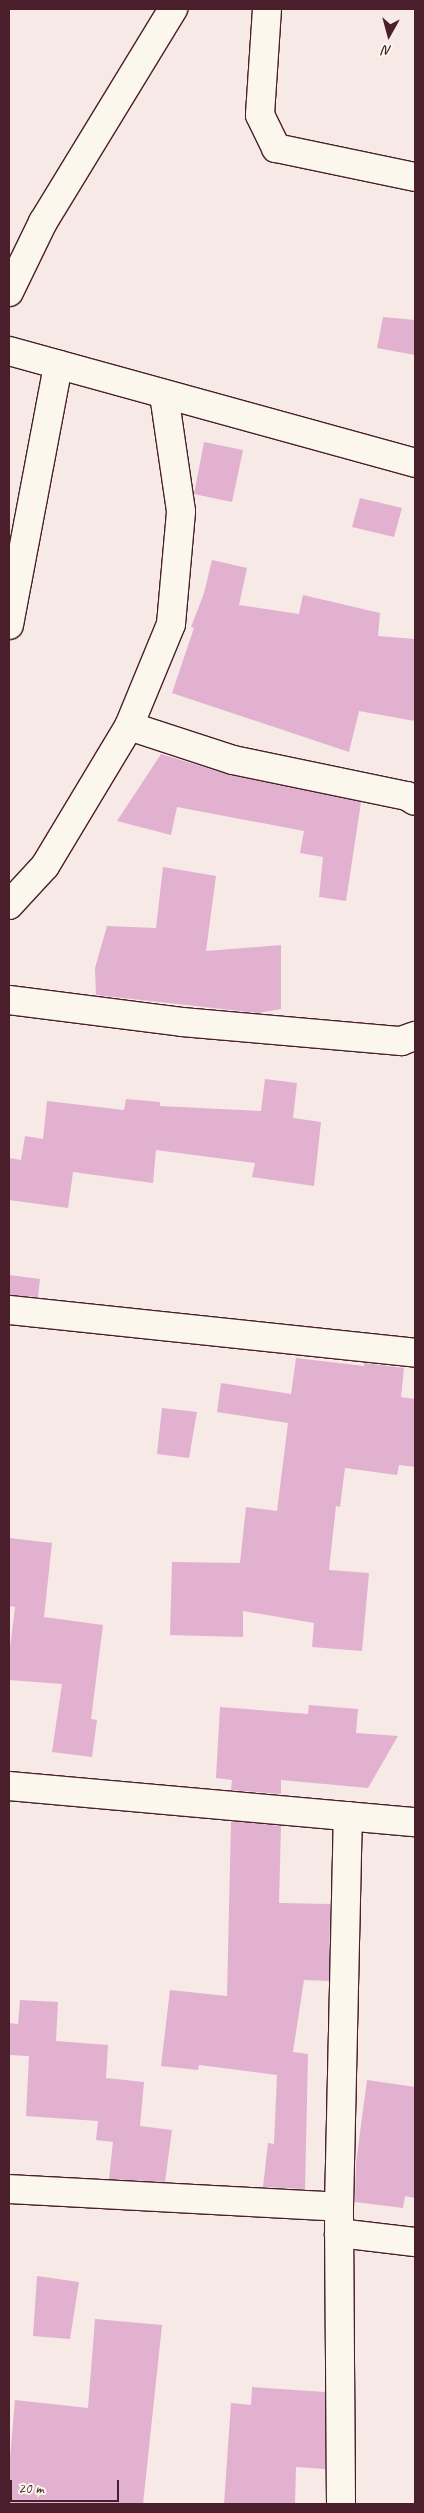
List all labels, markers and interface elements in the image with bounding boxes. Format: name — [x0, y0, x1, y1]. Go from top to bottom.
north arrow — [364, 10, 414, 60]
text: N — [382, 41, 392, 59]
scale bar — [12, 2470, 121, 2502]
text: 20 m — [18, 2479, 44, 2498]

